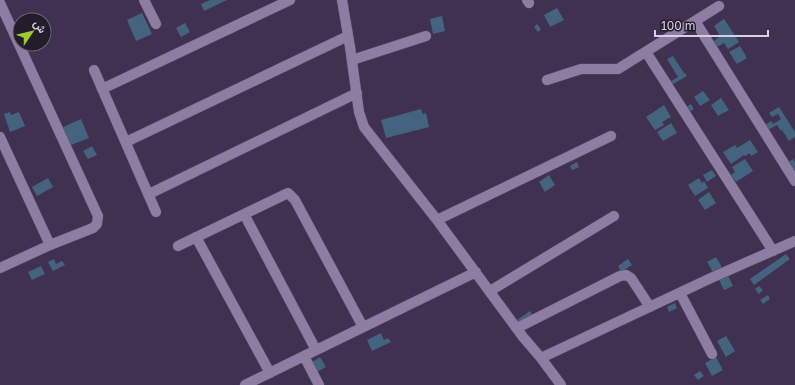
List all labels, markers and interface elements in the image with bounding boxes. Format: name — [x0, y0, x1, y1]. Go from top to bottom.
north arrow — [12, 12, 52, 52]
scale bar — [655, 12, 768, 38]
text: ش — [31, 17, 50, 36]
text: 100 m — [661, 18, 695, 33]

